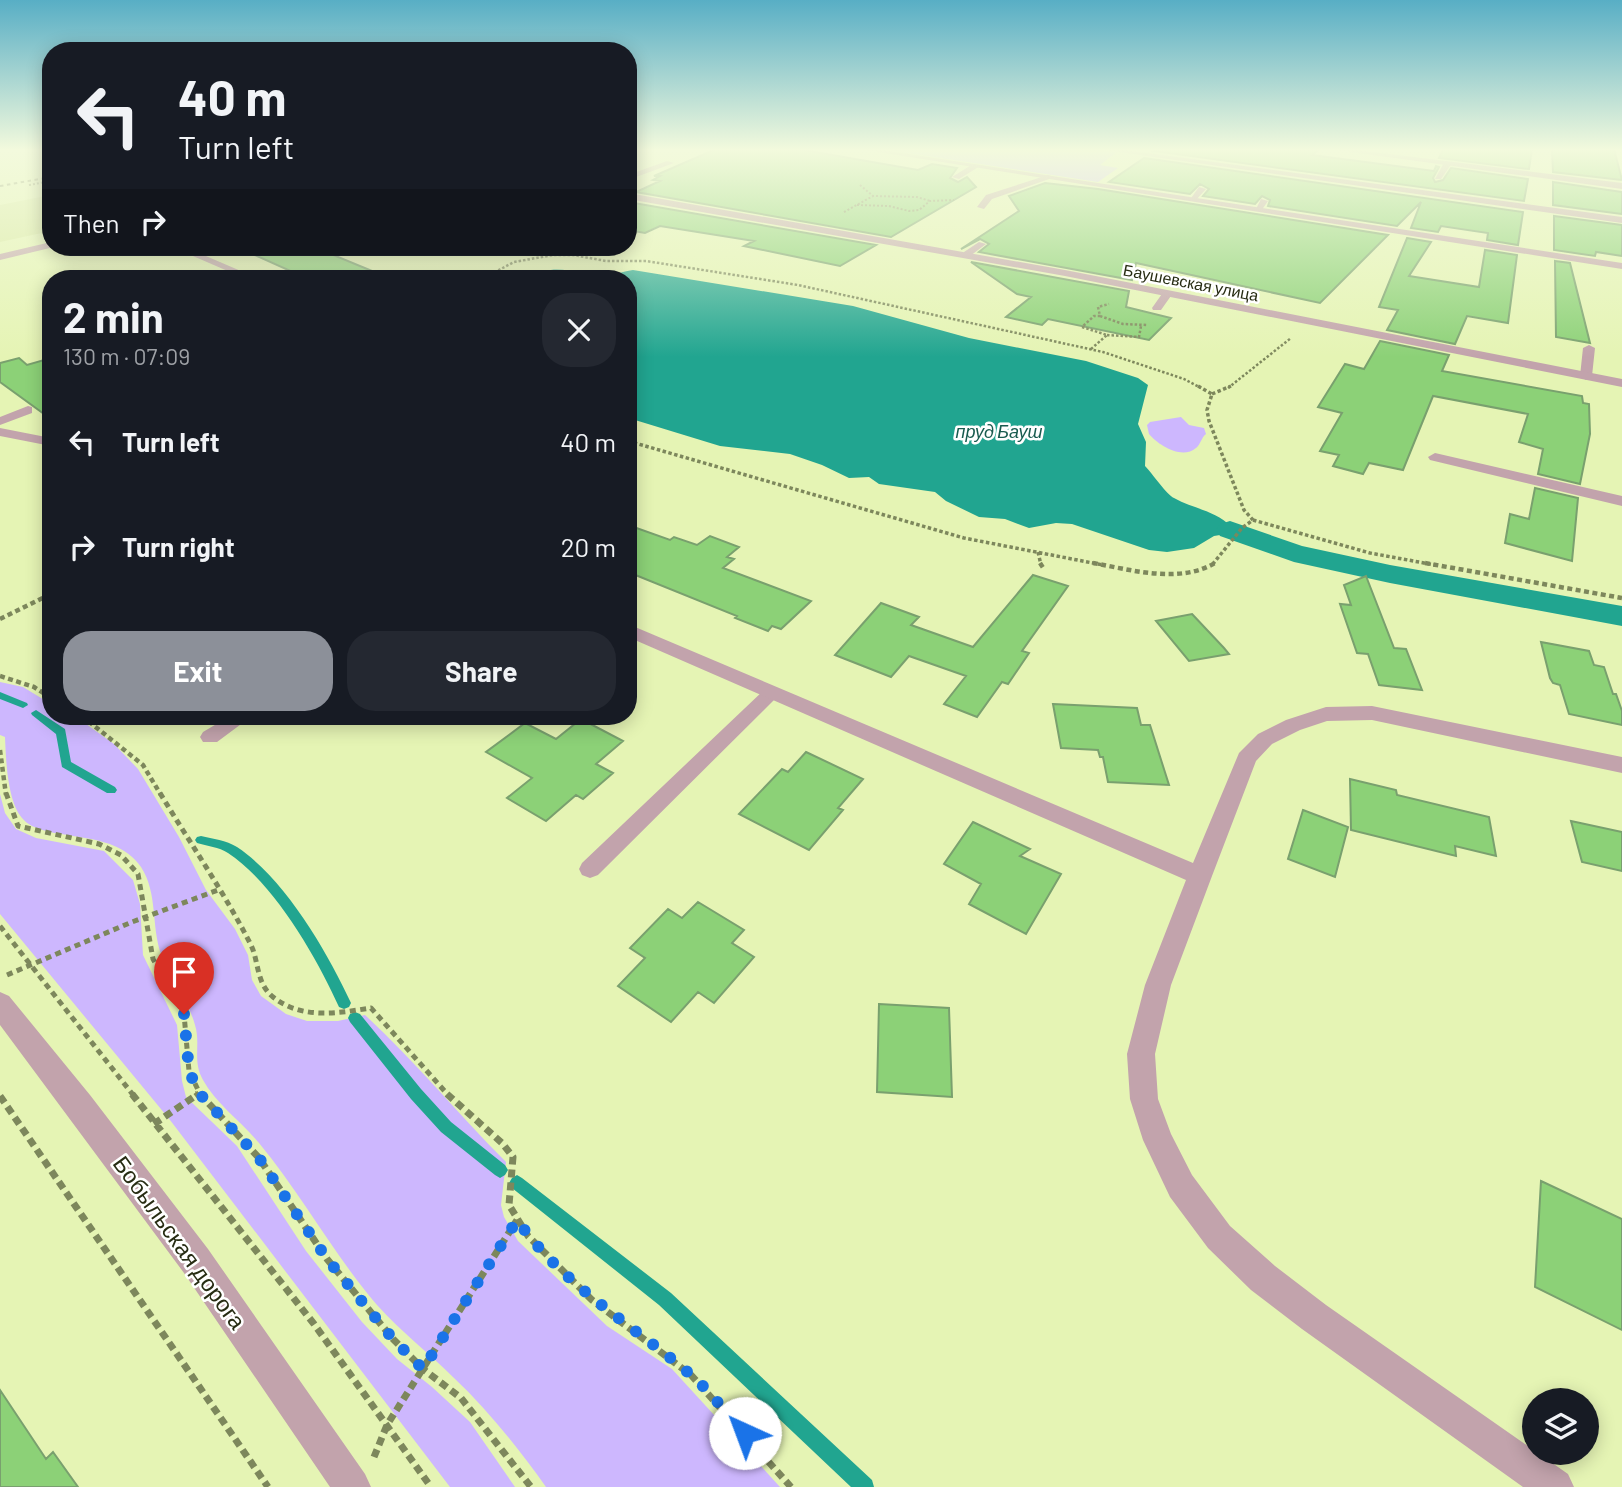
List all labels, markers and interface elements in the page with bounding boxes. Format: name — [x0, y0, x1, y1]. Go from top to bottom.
text: 40 m — [178, 67, 286, 126]
icon: left — [63, 70, 154, 161]
text: Turn left — [178, 127, 295, 165]
icon: right — [134, 203, 172, 241]
text: Then — [63, 207, 120, 238]
street label: Баушевская улица — [1122, 260, 1260, 304]
text: 2 min — [63, 291, 164, 341]
button: close — [542, 293, 616, 367]
text: 130 m · 07:09 — [63, 342, 190, 370]
water label: пруд Бауш — [956, 420, 1042, 442]
icon: left — [63, 423, 101, 461]
text: Turn left — [122, 426, 220, 457]
text: 40 m — [560, 426, 616, 457]
icon: right — [63, 528, 101, 566]
text: Turn right — [122, 531, 235, 562]
text: 20 m — [561, 531, 616, 562]
button: Exit — [63, 631, 333, 711]
button: Share — [347, 631, 616, 711]
pin — [154, 942, 214, 1014]
icon: arrive — [165, 953, 203, 991]
street label: Бобыльская дорога — [108, 1150, 252, 1334]
map controls — [1522, 1388, 1599, 1465]
button: layers — [1522, 1388, 1599, 1465]
position arrow — [708, 1396, 782, 1470]

